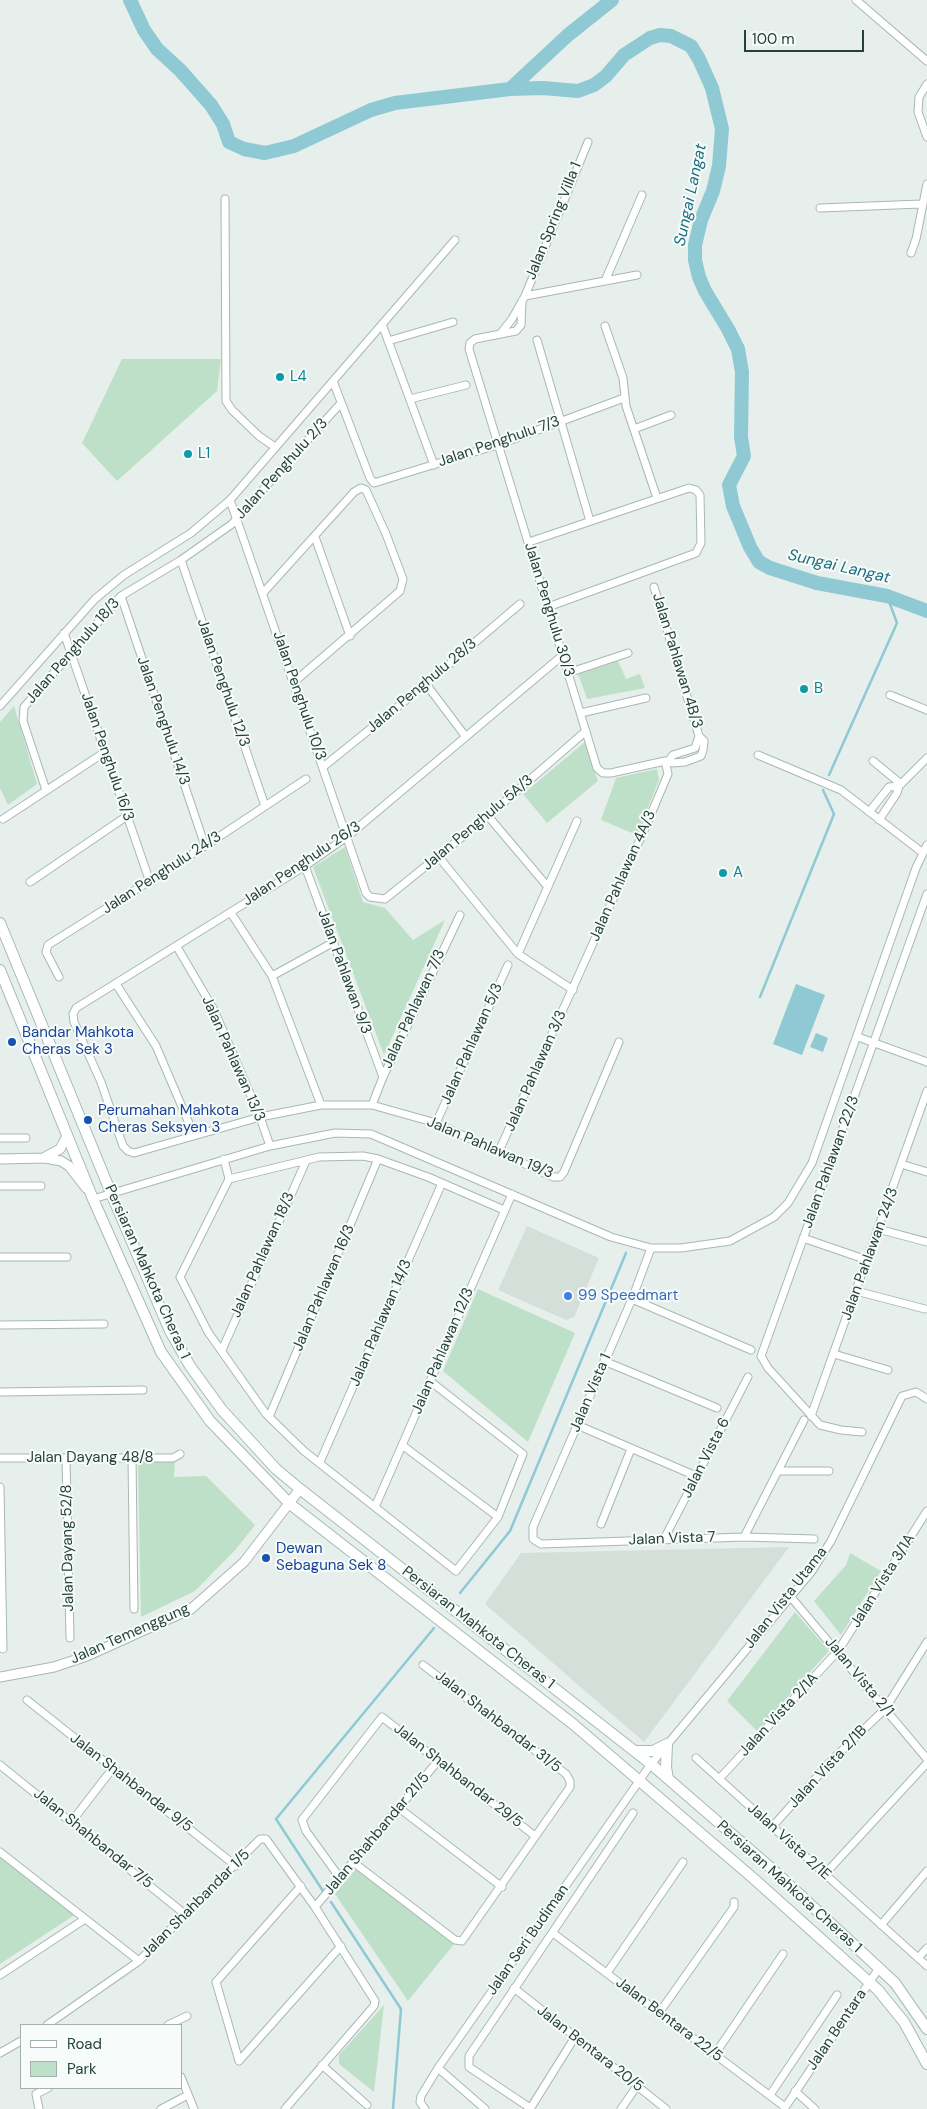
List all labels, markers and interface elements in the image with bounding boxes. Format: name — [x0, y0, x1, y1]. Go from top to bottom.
scale bar — [747, 20, 867, 52]
text: 100 m — [752, 29, 795, 49]
water label: Sungai Langat — [671, 142, 711, 248]
street label: Jalan Spring Villa 1 — [522, 160, 586, 282]
place label: L4 — [290, 368, 306, 386]
marker: L4 — [274, 371, 286, 383]
street label: Jalan Penghulu 7/3 — [436, 413, 562, 471]
street label: Jalan Penghulu 2/3 — [232, 415, 332, 523]
place label: L1 — [198, 445, 210, 463]
marker: L1 — [182, 448, 194, 460]
street label: Jalan Penghulu 30/3 — [520, 541, 578, 679]
water label: Sungai Langat — [786, 546, 892, 588]
street label: Jalan Pahlawan 4B/3 — [648, 591, 706, 731]
street label: Jalan Penghulu 18/3 — [22, 594, 124, 708]
street label: Jalan Penghulu 12/3 — [193, 617, 253, 749]
street label: Jalan Penghulu 10/3 — [268, 629, 330, 763]
street label: Jalan Penghulu 28/3 — [363, 635, 481, 737]
street label: Jalan Penghulu 14/3 — [133, 654, 193, 788]
place label: B — [814, 680, 823, 698]
marker: B — [798, 683, 810, 695]
street label: Jalan Penghulu 16/3 — [77, 691, 137, 823]
street label: Jalan Penghulu 5A/3 — [419, 771, 537, 875]
street label: Jalan Pahlawan 4A/3 — [586, 808, 660, 944]
street label: Jalan Penghulu 26/3 — [240, 818, 364, 910]
street label: Jalan Penghulu 24/3 — [99, 828, 225, 918]
place label: A — [733, 864, 743, 882]
marker: A — [717, 867, 729, 879]
street label: Jalan Pahlawan 9/3 — [313, 907, 375, 1037]
street label: Jalan Pahlawan 7/3 — [379, 947, 449, 1071]
street label: Jalan Pahlawan 5/3 — [437, 980, 507, 1108]
street label: Jalan Pahlawan 13/3 — [197, 994, 269, 1124]
street label: Jalan Pahlawan 3/3 — [501, 1008, 571, 1134]
place label: Bandar Mahkota Cheras Sek 3 — [22, 1024, 134, 1059]
marker: Bandar Mahkota Cheras Sek 3 — [6, 1036, 18, 1048]
street label: Jalan Pahlawan 22/3 — [799, 1093, 863, 1231]
place label: Perumahan Mahkota Cheras Seksyen 3 — [98, 1102, 239, 1137]
street label: Jalan Pahlawan 19/3 — [424, 1113, 556, 1183]
marker: Perumahan Mahkota Cheras Seksyen 3 — [82, 1114, 94, 1126]
street label: Persiaran Mahkota Cheras 1 — [100, 1182, 194, 1362]
street label: Jalan Pahlawan 24/3 — [838, 1185, 902, 1323]
street label: Jalan Pahlawan 18/3 — [227, 1189, 299, 1321]
street label: Jalan Pahlawan 16/3 — [289, 1222, 359, 1354]
street label: Jalan Pahlawan 14/3 — [346, 1257, 416, 1389]
street label: Jalan Pahlawan 12/3 — [408, 1285, 478, 1417]
place label: 99 Speedmart — [578, 1287, 678, 1305]
marker: 99 Speedmart — [562, 1290, 574, 1302]
street label: Jalan Vista 1 — [566, 1351, 616, 1435]
street label: Jalan Vista 6 — [678, 1415, 734, 1501]
street label: Jalan Dayang 48/8 — [26, 1449, 154, 1467]
street label: Jalan Dayang 52/8 — [58, 1484, 78, 1612]
street label: Jalan Vista 7 — [628, 1528, 716, 1550]
street label: Jalan Vista 3/1A — [847, 1531, 919, 1631]
place label: Dewan Sebaguna Sek 8 — [276, 1540, 386, 1575]
street label: Jalan Vista Utama — [741, 1544, 831, 1652]
marker: Dewan Sebaguna Sek 8 — [260, 1552, 272, 1564]
street label: Persiaran Mahkota Cheras 1 — [398, 1563, 558, 1693]
street label: Jalan Temenggung — [68, 1600, 192, 1668]
street label: Jalan Vista 2/1 — [821, 1634, 897, 1720]
street label: Jalan Shahbandar 31/5 — [431, 1667, 565, 1777]
street label: Jalan Vista 2/1A — [736, 1669, 822, 1761]
street label: Jalan Shahbandar 29/5 — [390, 1720, 526, 1832]
street label: Jalan Vista 2/1B — [785, 1722, 871, 1812]
street label: Jalan Shahbandar 9/5 — [66, 1730, 196, 1836]
street label: Jalan Shahbandar 21/5 — [320, 1769, 434, 1899]
street label: Jalan Shahbandar 7/5 — [30, 1785, 156, 1893]
street label: Jalan Vista 2/1E — [743, 1800, 835, 1884]
street label: Persiaran Mahkota Cheras 1 — [713, 1817, 865, 1957]
street label: Jalan Shahbandar 1/5 — [138, 1846, 254, 1962]
street label: Jalan Seri Budiman — [483, 1881, 573, 1999]
street label: Jalan Bentara 22/5 — [612, 1974, 726, 2066]
street label: Jalan Bentara — [803, 1986, 871, 2074]
street label: Jalan Bentara 20/5 — [533, 2002, 647, 2096]
legend — [20, 2024, 182, 2089]
text: Road — [67, 2034, 102, 2054]
text: Park — [67, 2059, 97, 2079]

